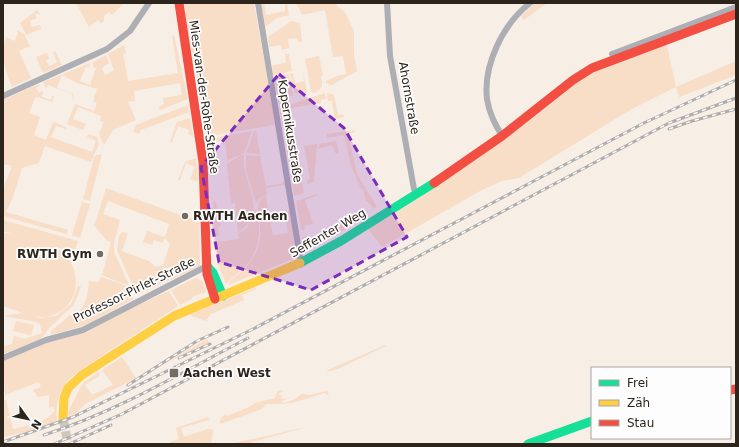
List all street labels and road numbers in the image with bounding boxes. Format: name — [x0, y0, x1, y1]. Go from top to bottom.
street label: Mies-van-der-Rohe-Straße — [186, 19, 222, 175]
street label: Ahornstraße — [396, 61, 422, 135]
street label: Kopernikusstraße — [275, 79, 305, 183]
street label: Seffenter Weg — [288, 206, 368, 260]
street label: Professor-Pirlet-Straße — [71, 254, 197, 326]

